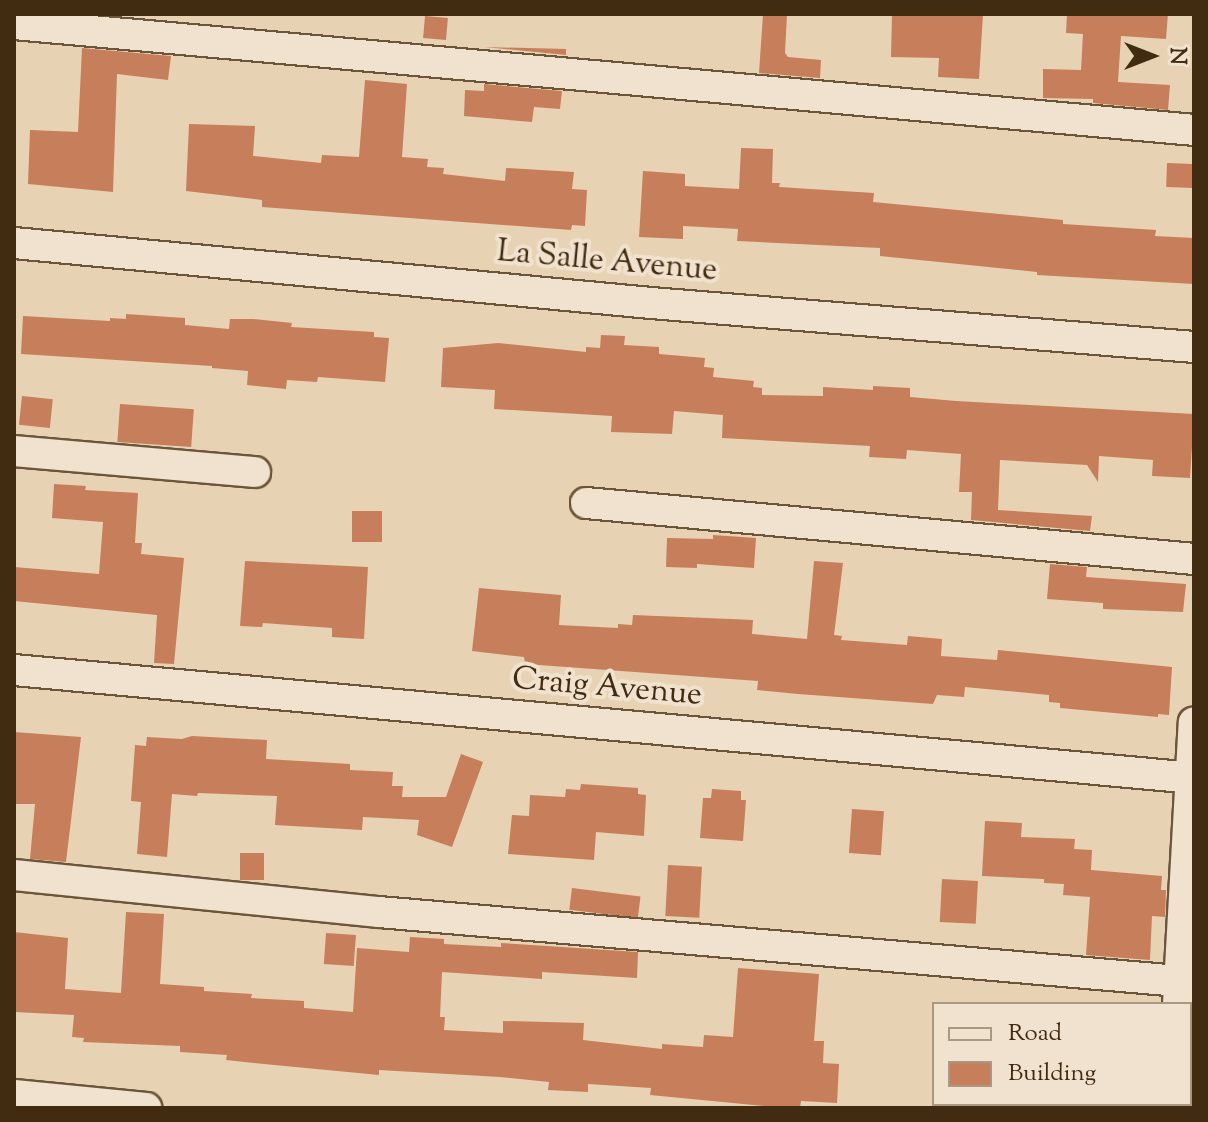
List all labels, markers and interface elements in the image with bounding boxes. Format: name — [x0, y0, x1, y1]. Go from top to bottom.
north arrow — [1112, 16, 1192, 96]
text: N — [1160, 47, 1192, 65]
street label: La Salle Avenue — [495, 233, 719, 291]
street label: Craig Avenue — [511, 661, 703, 715]
legend — [932, 1002, 1192, 1106]
text: Road — [1008, 1017, 1062, 1051]
text: Building — [1008, 1057, 1096, 1091]

